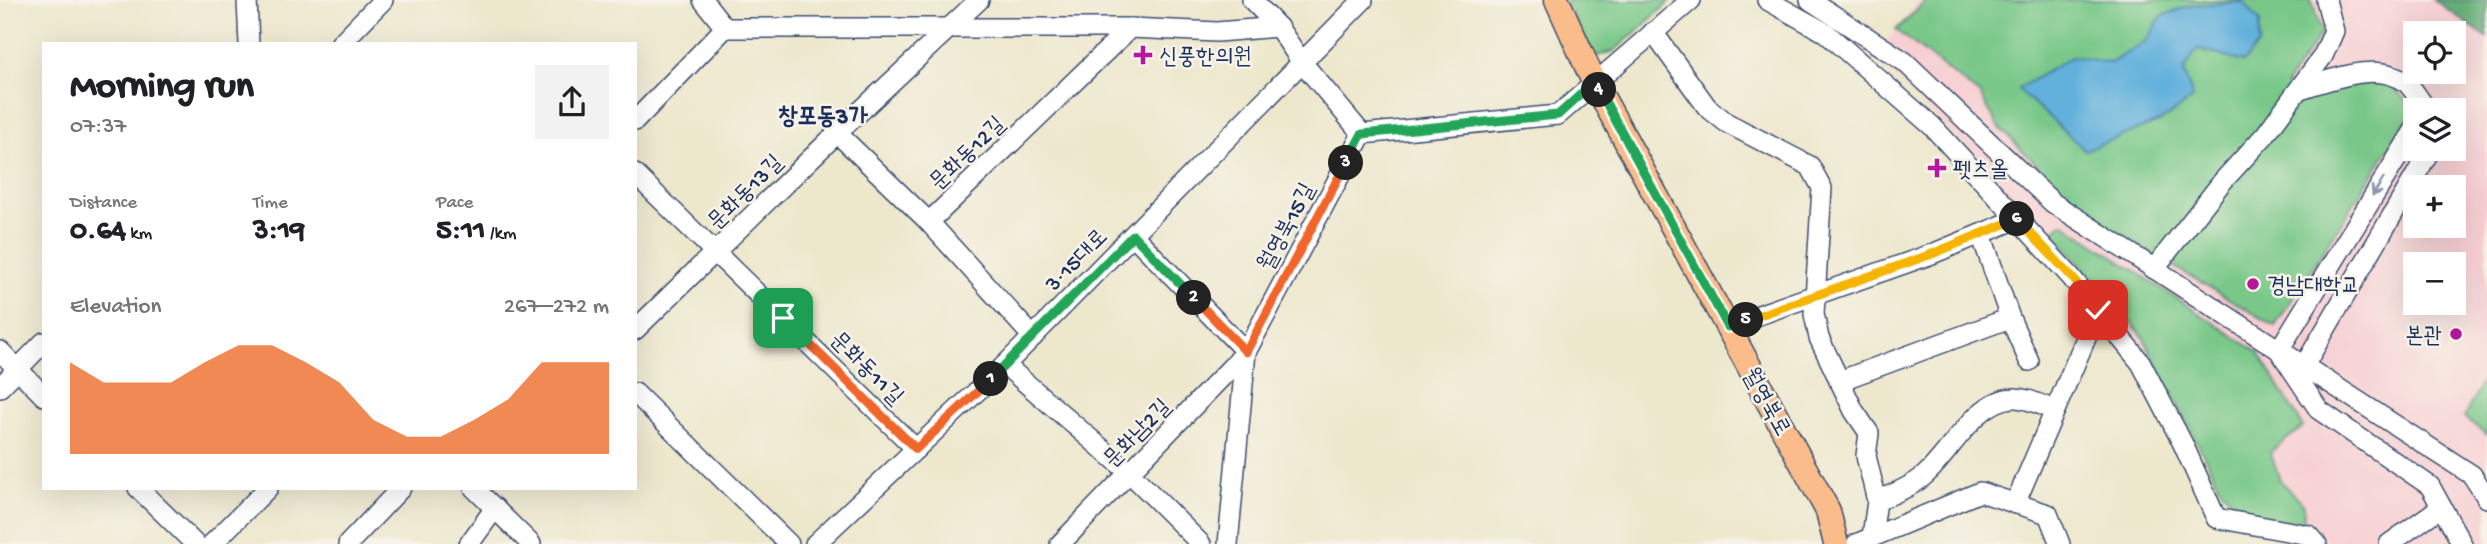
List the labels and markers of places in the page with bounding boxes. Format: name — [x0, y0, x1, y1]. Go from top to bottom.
marker: 신풍한의원 — [1133, 45, 1153, 65]
place label: 신풍한의원 — [1159, 45, 1252, 72]
pin: 4 — [1582, 72, 1616, 108]
pin: 3 — [1328, 146, 1364, 180]
marker: 펫츠올 — [1927, 158, 1947, 178]
place label: 펫츠올 — [1953, 158, 2009, 185]
pin: 6 — [2000, 202, 2035, 236]
place label: 경남대학교 — [2267, 274, 2360, 301]
marker: 경남대학교 — [2245, 276, 2261, 292]
pin: 2 — [1176, 280, 1212, 316]
pin — [2068, 280, 2128, 340]
pin — [753, 288, 813, 348]
pin: 5 — [1728, 302, 1764, 338]
place label: 본관 — [2405, 324, 2442, 351]
marker: 본관 — [2448, 326, 2464, 342]
pin: 1 — [974, 362, 1009, 396]

